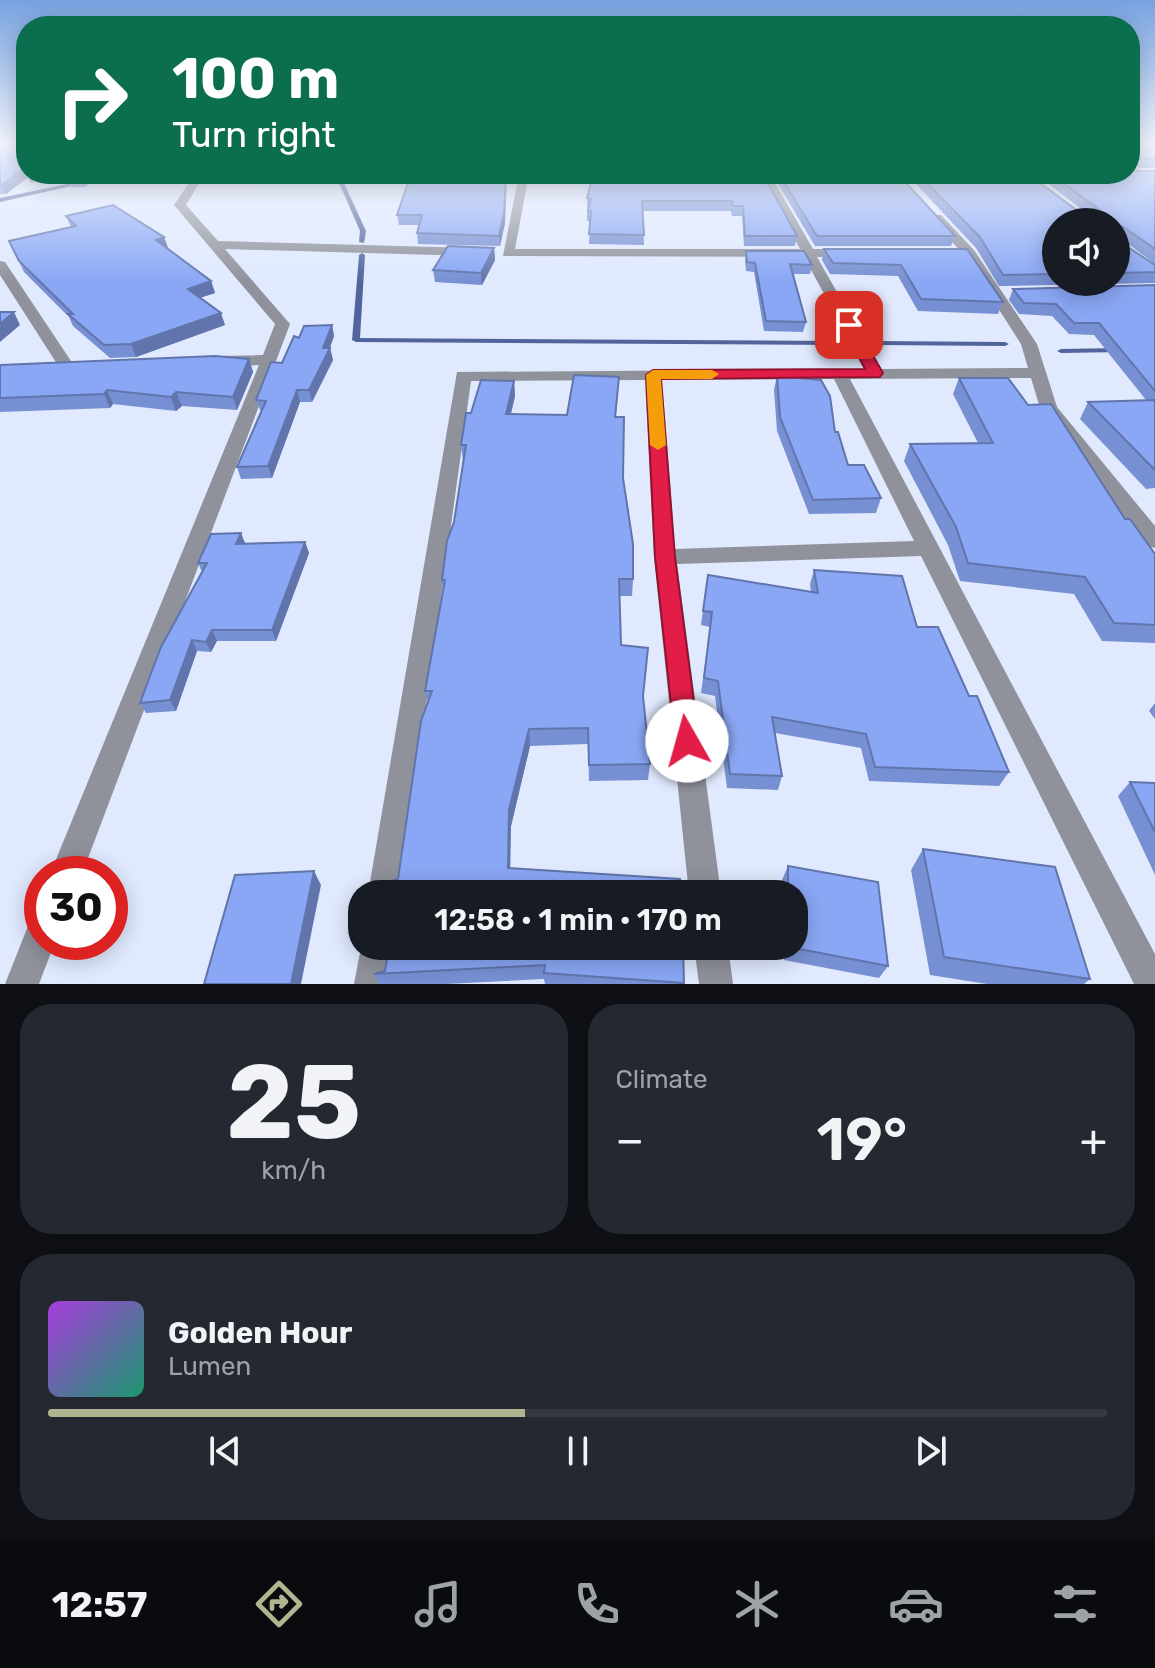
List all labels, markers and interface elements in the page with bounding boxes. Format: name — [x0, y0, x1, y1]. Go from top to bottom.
text: 100 m — [172, 46, 339, 112]
icon: right — [40, 48, 144, 152]
text: Turn right — [172, 113, 336, 156]
map controls — [1042, 208, 1130, 296]
button: sound — [1042, 208, 1130, 296]
pin — [815, 291, 883, 359]
icon: arrive — [827, 303, 871, 347]
position arrow — [645, 699, 729, 783]
speed limit sign: 30 — [24, 856, 128, 960]
text: 12:58 · 1 min · 170 m — [434, 902, 722, 938]
text: 25 — [226, 1041, 361, 1164]
text: Climate — [616, 1064, 708, 1095]
text: 19° — [816, 1104, 907, 1175]
text: − — [616, 1114, 644, 1166]
text: + — [1080, 1114, 1107, 1166]
text: km/h — [261, 1155, 326, 1186]
text: Golden Hour — [168, 1315, 352, 1351]
text: Lumen — [168, 1351, 251, 1382]
icon: previous — [203, 1429, 247, 1473]
icon: pause — [556, 1429, 600, 1473]
icon: next — [909, 1429, 953, 1473]
icon: directions — [251, 1576, 307, 1632]
icon: music — [410, 1576, 466, 1632]
icon: phone — [569, 1576, 625, 1632]
icon: climate — [729, 1576, 785, 1632]
icon: car — [888, 1576, 944, 1632]
icon: filters — [1047, 1576, 1103, 1632]
text: 12:57 — [52, 1583, 147, 1626]

